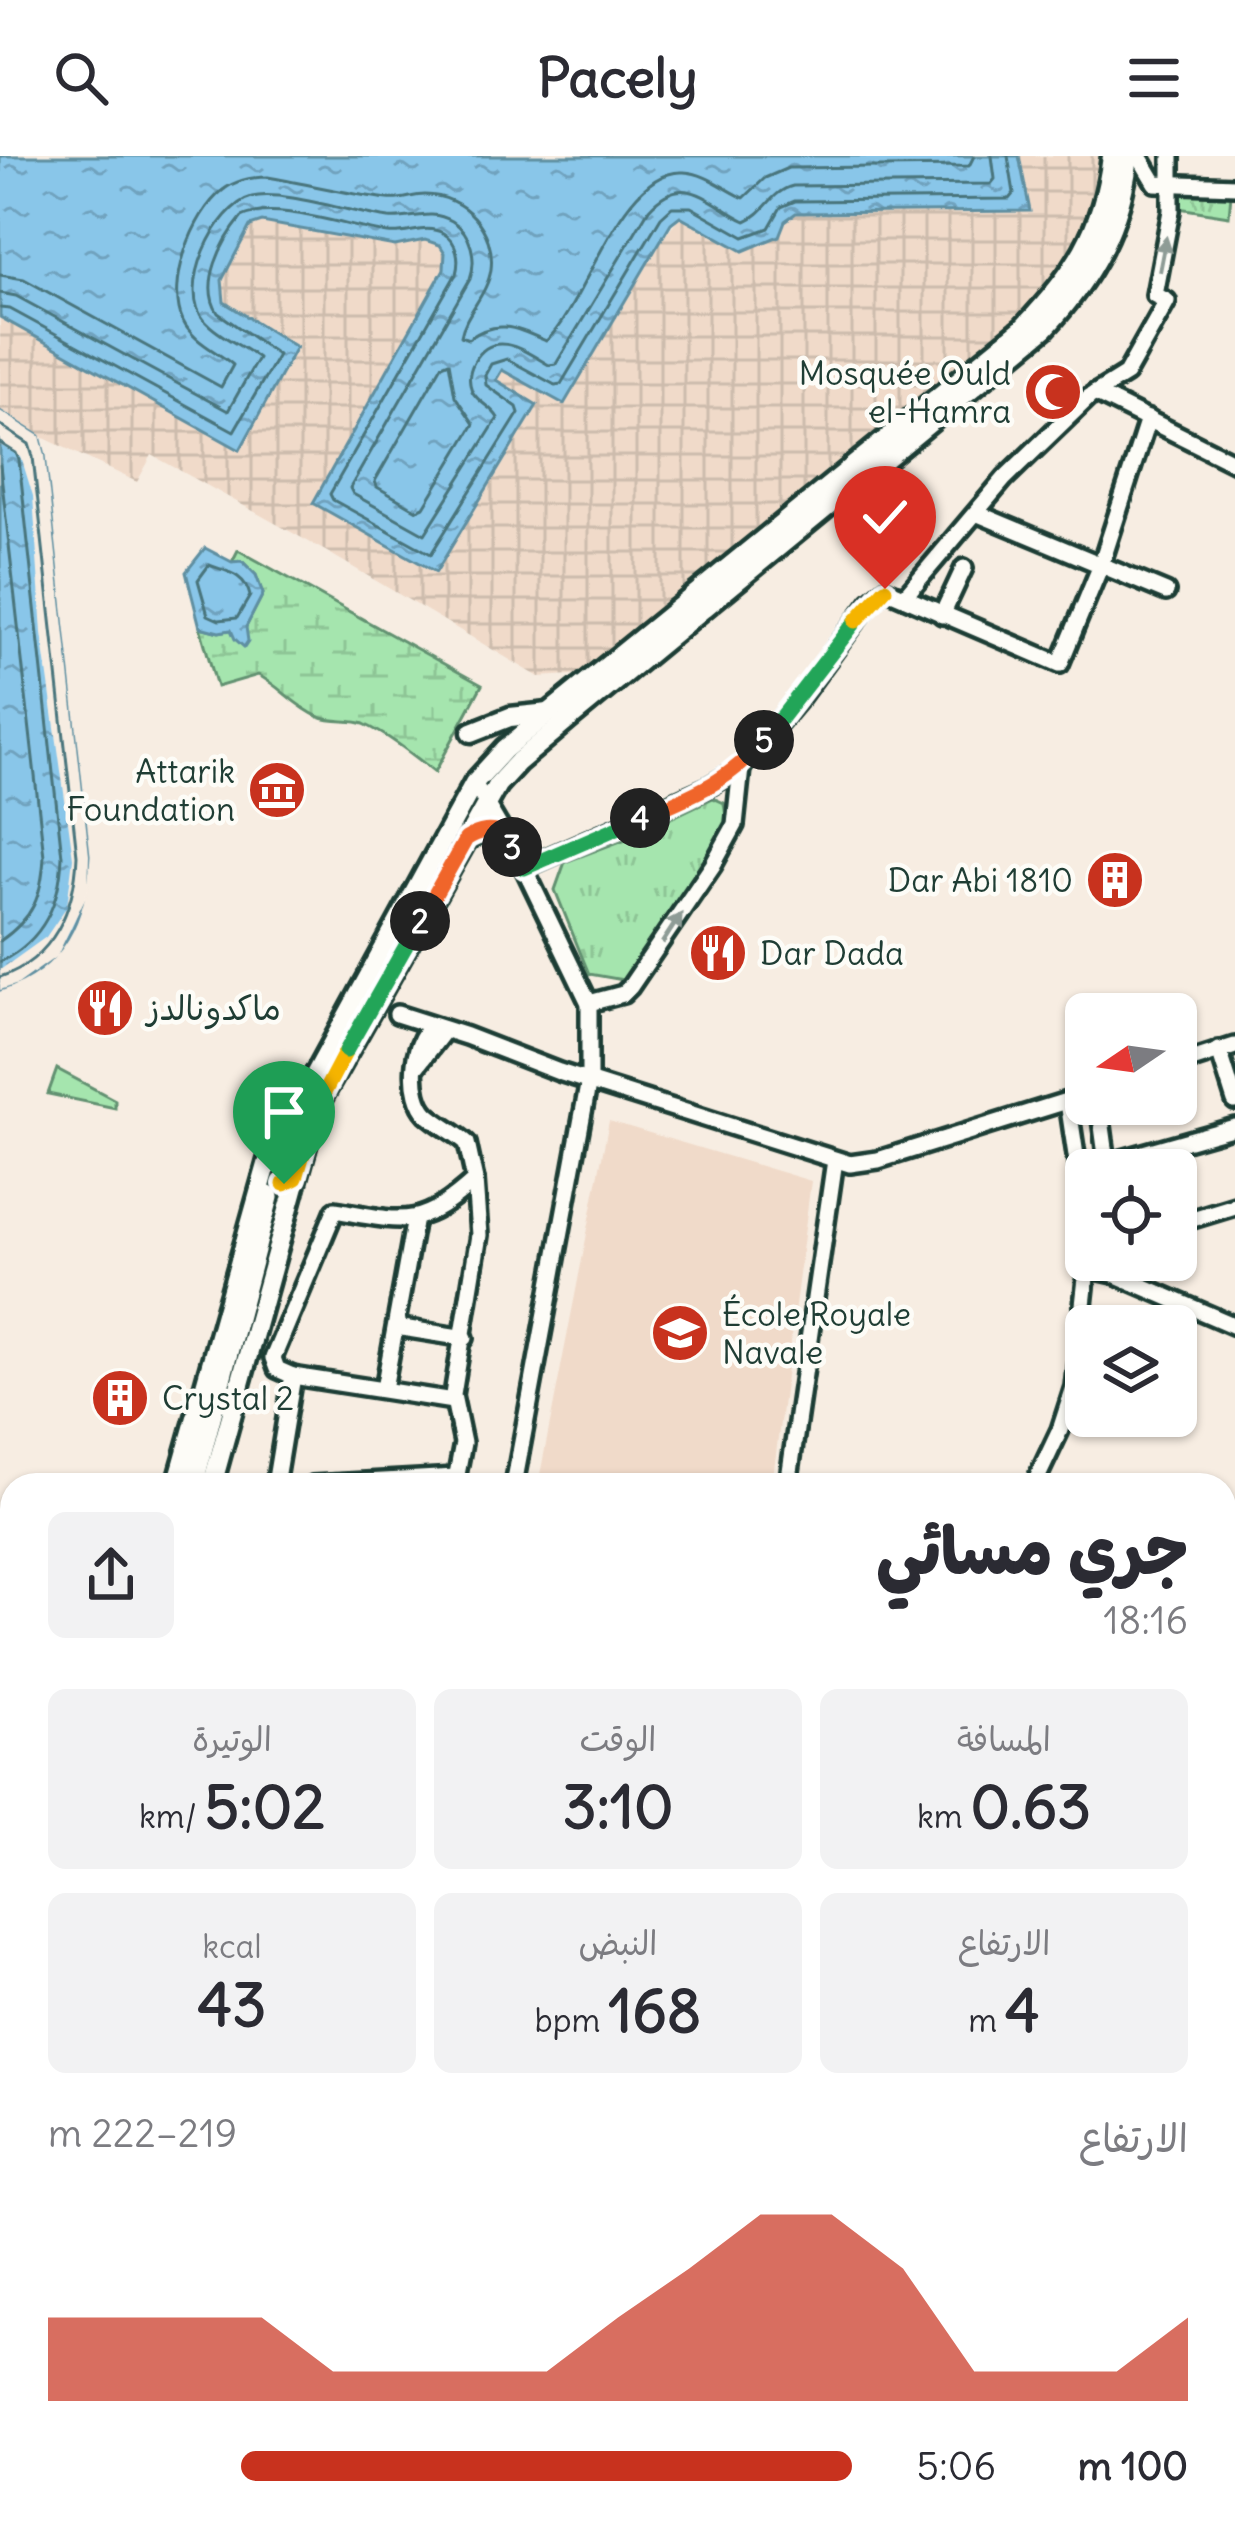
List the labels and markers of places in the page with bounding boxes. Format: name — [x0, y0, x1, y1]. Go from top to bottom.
place label: Mosquée Ould el-Hamra — [799, 352, 1011, 432]
mosque icon: Mosquée Ould el-Hamra — [1022, 361, 1084, 423]
pin — [834, 466, 936, 589]
pin: 5 — [734, 710, 794, 770]
place label: Attarik Foundation — [66, 750, 235, 830]
museum icon: Attarik Foundation — [246, 759, 308, 821]
pin: 4 — [610, 788, 670, 848]
pin: 3 — [482, 817, 542, 877]
building icon: Dar Abi 1810 — [1084, 849, 1146, 911]
place label: Dar Abi 1810 — [888, 859, 1073, 901]
pin: 2 — [390, 891, 450, 951]
restaurant icon: Dar Dada — [687, 922, 749, 984]
place label: Dar Dada — [760, 932, 904, 974]
restaurant icon: ماكدونالدز — [74, 977, 136, 1039]
place label: ماكدونالدز — [144, 987, 281, 1030]
pin — [233, 1061, 335, 1184]
place label: École Royale Navale — [722, 1293, 911, 1373]
school or university icon: École Royale Navale — [649, 1302, 711, 1364]
building icon: Crystal 2 — [89, 1367, 151, 1429]
place label: Crystal 2 — [162, 1377, 294, 1419]

